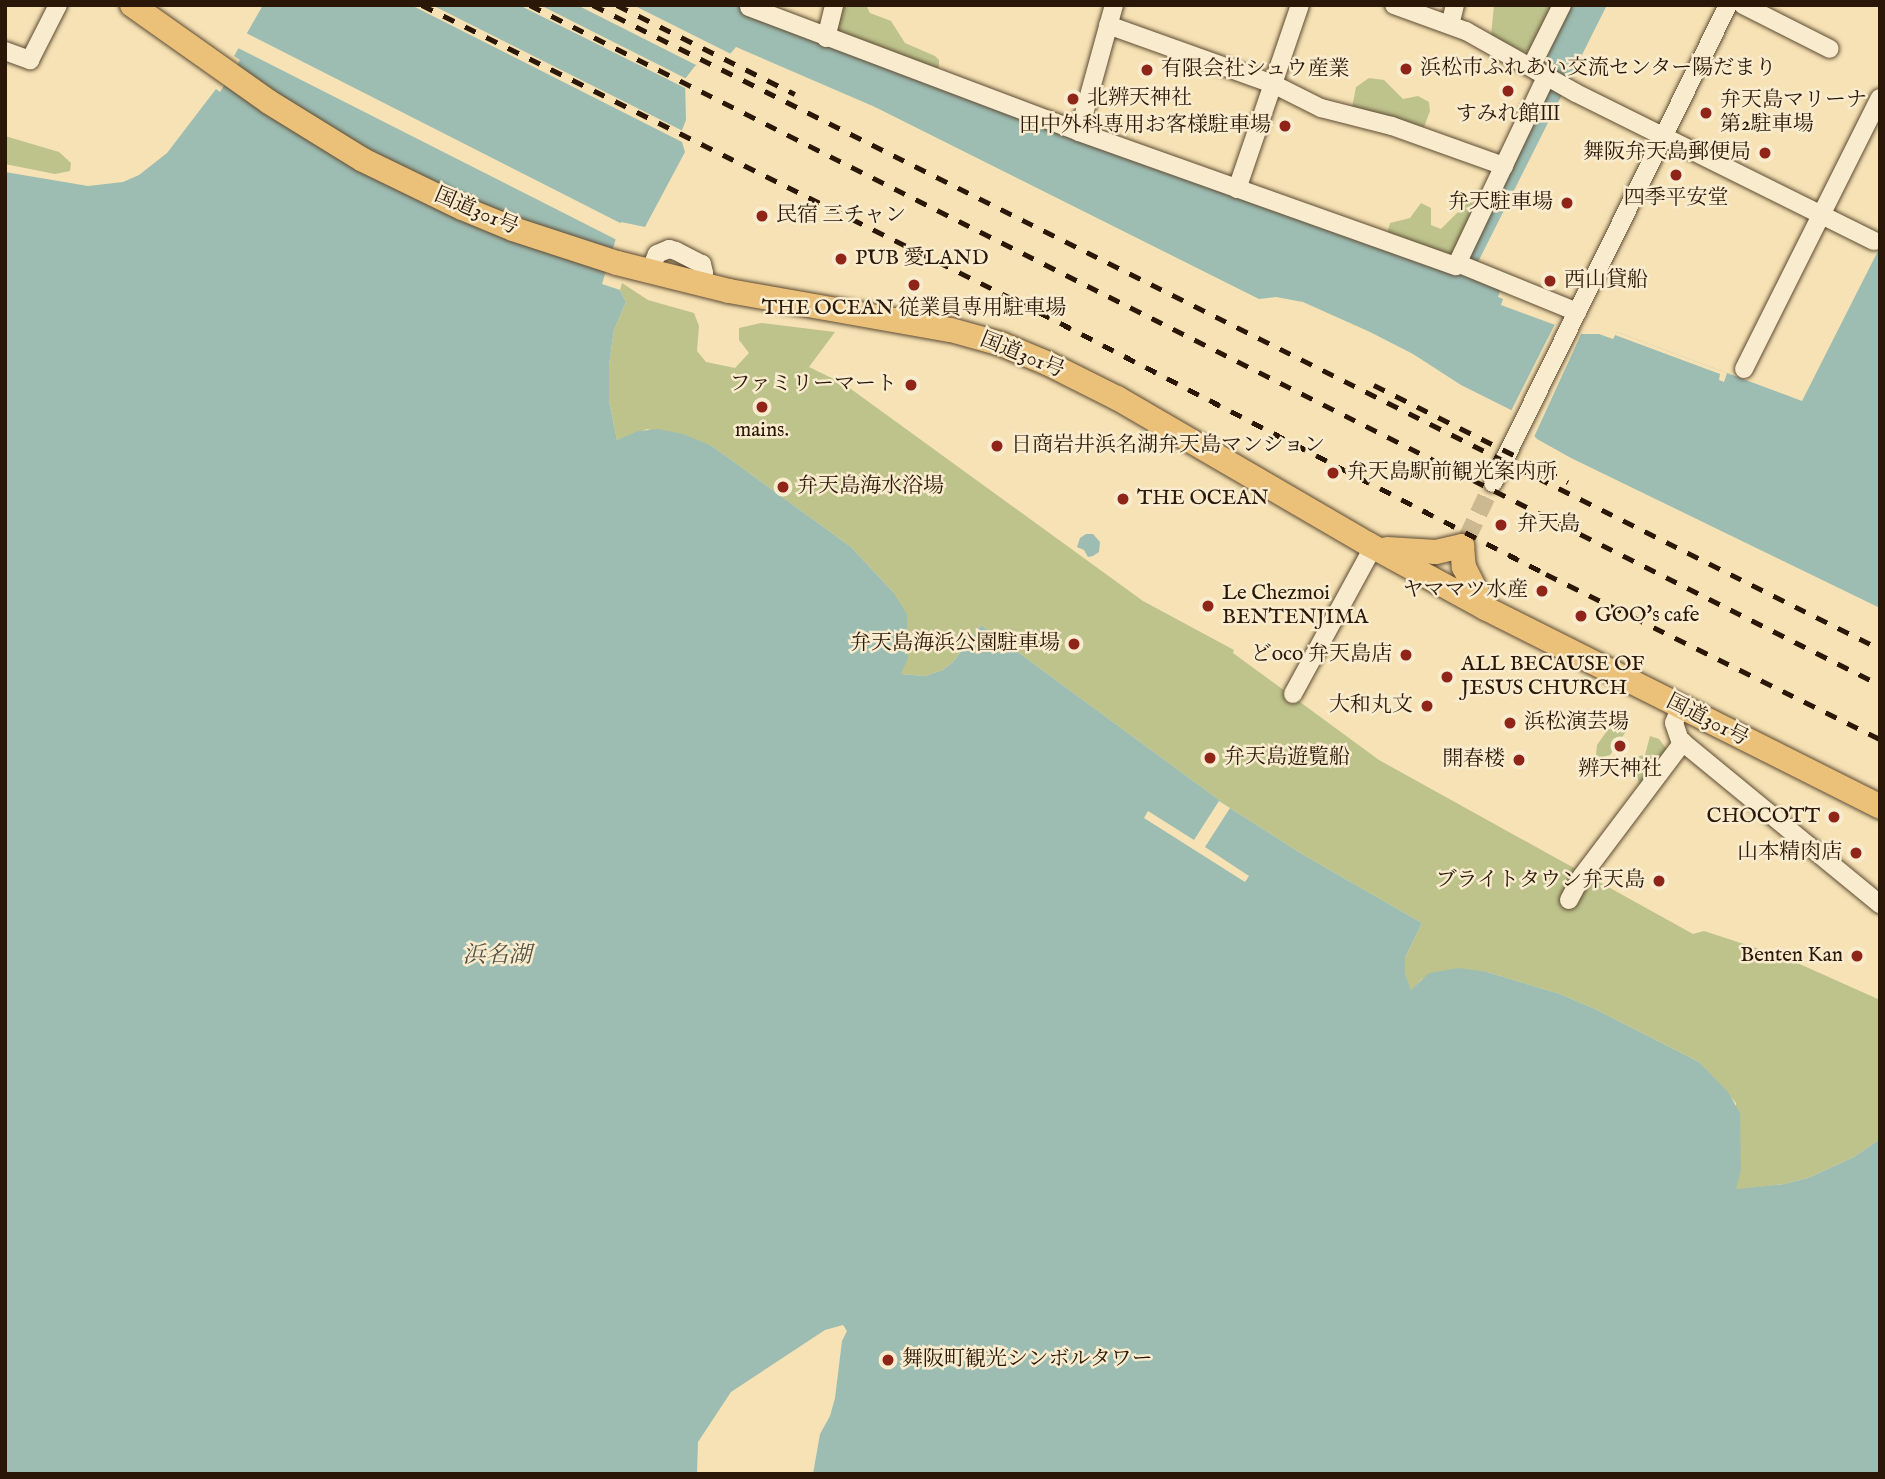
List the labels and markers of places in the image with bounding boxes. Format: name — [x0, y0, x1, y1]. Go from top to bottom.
place label: 浜松市ふれあい交流センター陽だまり — [1420, 56, 1777, 82]
place label: 有限会社シュウ産業 — [1161, 57, 1350, 83]
marker: 浜松市ふれあい交流センター陽だまり — [1398, 61, 1414, 77]
marker: 有限会社シュウ産業 — [1139, 62, 1155, 78]
marker: すみれ館Ⅲ — [1500, 83, 1516, 99]
place label: 北辨天神社 — [1087, 86, 1192, 112]
place label: 弁天島マリーナ 第2駐車場 — [1720, 88, 1867, 138]
marker: 北辨天神社 — [1065, 91, 1081, 107]
place label: すみれ館Ⅲ — [1456, 102, 1560, 128]
marker: 弁天島マリーナ 第2駐車場 — [1698, 105, 1714, 121]
place label: 田中外科専用お客様駐車場 — [1019, 113, 1271, 139]
marker: 田中外科専用お客様駐車場 — [1277, 118, 1293, 134]
place label: 舞阪弁天島郵便局 — [1583, 140, 1751, 166]
marker: 舞阪弁天島郵便局 — [1757, 145, 1773, 161]
marker: 四季平安堂 — [1668, 167, 1684, 183]
place label: 四季平安堂 — [1624, 186, 1728, 212]
place label: 弁天駐車場 — [1448, 190, 1553, 216]
marker: 弁天駐車場 — [1559, 195, 1575, 211]
place label: 民宿 三チャン — [776, 203, 907, 229]
marker: 民宿 三チャン — [754, 208, 770, 224]
place label: PUB 愛LAND — [855, 246, 989, 272]
marker: PUB 愛LAND — [833, 251, 849, 267]
place label: 西山貸船 — [1564, 268, 1648, 294]
marker: 西山貸船 — [1542, 273, 1558, 289]
marker: THE OCEAN 従業員専用駐車場 — [906, 277, 922, 293]
place label: THE OCEAN 従業員専用駐車場 — [762, 296, 1066, 322]
place label: ファミリーマート — [729, 372, 897, 398]
marker: ファミリーマート — [903, 377, 919, 393]
marker: mains. — [754, 399, 770, 415]
place label: mains. — [735, 418, 789, 444]
place label: 日商岩井浜名湖弁天島マンション — [1011, 433, 1326, 459]
marker: 日商岩井浜名湖弁天島マンション — [989, 438, 1005, 454]
place label: 弁天島駅前観光案内所 — [1347, 460, 1557, 486]
marker: 弁天島駅前観光案内所 — [1325, 465, 1341, 481]
place label: 弁天島海水浴場 — [797, 474, 944, 500]
marker: 弁天島海水浴場 — [775, 479, 791, 495]
place label: THE OCEAN — [1137, 486, 1269, 512]
marker: THE OCEAN — [1115, 491, 1131, 507]
place label: 弁天島 — [1517, 512, 1580, 538]
marker: 弁天島 — [1491, 515, 1511, 535]
place label: ヤママツ水産 — [1402, 578, 1528, 604]
place label: Le Chezmoi BENTENJIMA — [1222, 581, 1368, 631]
marker: ヤママツ水産 — [1534, 583, 1550, 599]
marker: Le Chezmoi BENTENJIMA — [1200, 598, 1216, 614]
place label: GOO's cafe — [1595, 603, 1699, 629]
marker: GOO's cafe — [1573, 608, 1589, 624]
place label: 弁天島海浜公園駐車場 — [850, 631, 1060, 657]
marker: 弁天島海浜公園駐車場 — [1066, 636, 1082, 652]
place label: どoco 弁天島店 — [1251, 642, 1392, 668]
marker: どoco 弁天島店 — [1398, 647, 1414, 663]
place label: ALL BECAUSE OF JESUS CHURCH — [1461, 652, 1644, 702]
marker: ALL BECAUSE OF JESUS CHURCH — [1439, 669, 1455, 685]
place label: 大和丸文 — [1329, 693, 1413, 719]
marker: 大和丸文 — [1419, 698, 1435, 714]
place label: 浜松演芸場 — [1524, 710, 1629, 736]
marker: 浜松演芸場 — [1502, 715, 1518, 731]
marker: 辨天神社 — [1612, 738, 1628, 754]
place label: 弁天島遊覧船 — [1224, 745, 1350, 771]
place label: 開春楼 — [1442, 747, 1505, 773]
marker: 弁天島遊覧船 — [1202, 750, 1218, 766]
marker: 開春楼 — [1511, 752, 1527, 768]
place label: 辨天神社 — [1578, 757, 1662, 783]
place label: CHOCOTT — [1706, 804, 1820, 830]
marker: CHOCOTT — [1826, 809, 1842, 825]
place label: 山本精肉店 — [1737, 840, 1842, 866]
marker: 山本精肉店 — [1848, 845, 1864, 861]
place label: ブライトタウン弁天島 — [1435, 868, 1645, 894]
marker: ブライトタウン弁天島 — [1651, 873, 1667, 889]
place label: Benten Kan — [1740, 943, 1843, 969]
marker: Benten Kan — [1849, 948, 1865, 964]
place label: 舞阪町観光シンボルタワー — [902, 1347, 1154, 1373]
marker: 舞阪町観光シンボルタワー — [880, 1352, 896, 1368]

